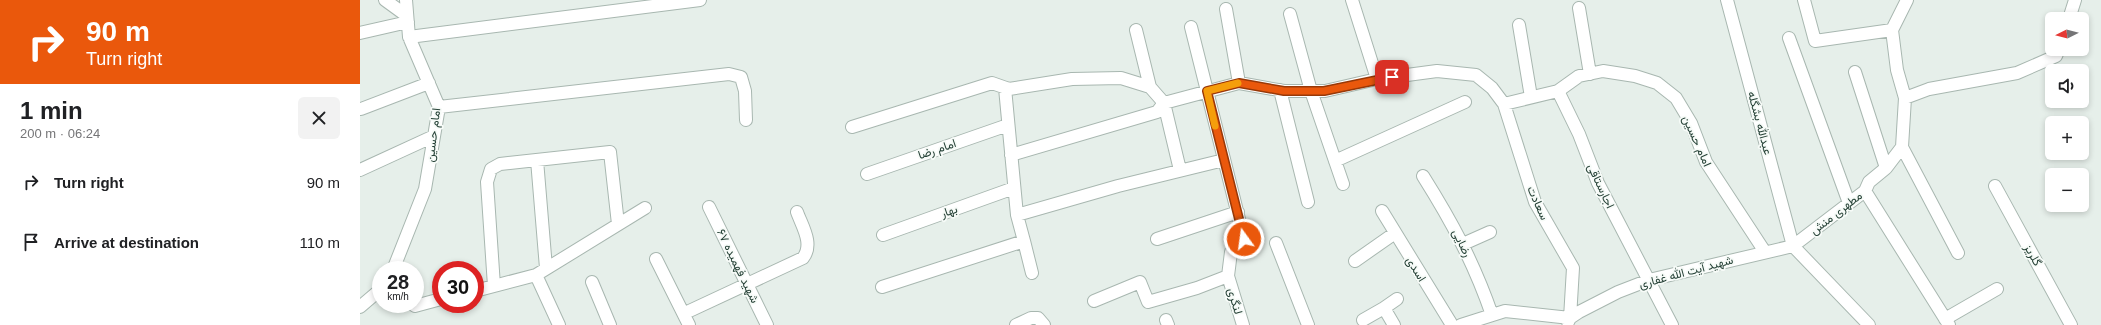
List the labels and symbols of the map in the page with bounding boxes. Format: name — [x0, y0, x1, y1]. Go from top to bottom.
north arrow — [2045, 12, 2089, 56]
pin — [1375, 60, 1409, 94]
street label: عبدالله بشگله — [1745, 90, 1775, 156]
street label: امام حسین — [423, 107, 444, 163]
street label: امام حسین — [1679, 113, 1714, 169]
street label: امام رضا — [916, 136, 958, 163]
street label: اجارستاقی — [1584, 161, 1617, 211]
street label: سعادت — [1524, 184, 1552, 222]
street label: مطهری منش — [1807, 188, 1865, 238]
street label: بهار — [938, 202, 960, 222]
position arrow — [1223, 218, 1265, 260]
street label: شهید فهمیده ۶۷ — [713, 227, 762, 306]
street label: رضایی — [1448, 227, 1475, 260]
street label: گلریز — [2020, 241, 2045, 269]
street label: شهید آیت الله غفاری — [1637, 253, 1735, 292]
street label: اسدی — [1402, 254, 1429, 285]
speed limit sign: 30 — [432, 261, 484, 313]
street label: لنگری — [1224, 286, 1245, 316]

